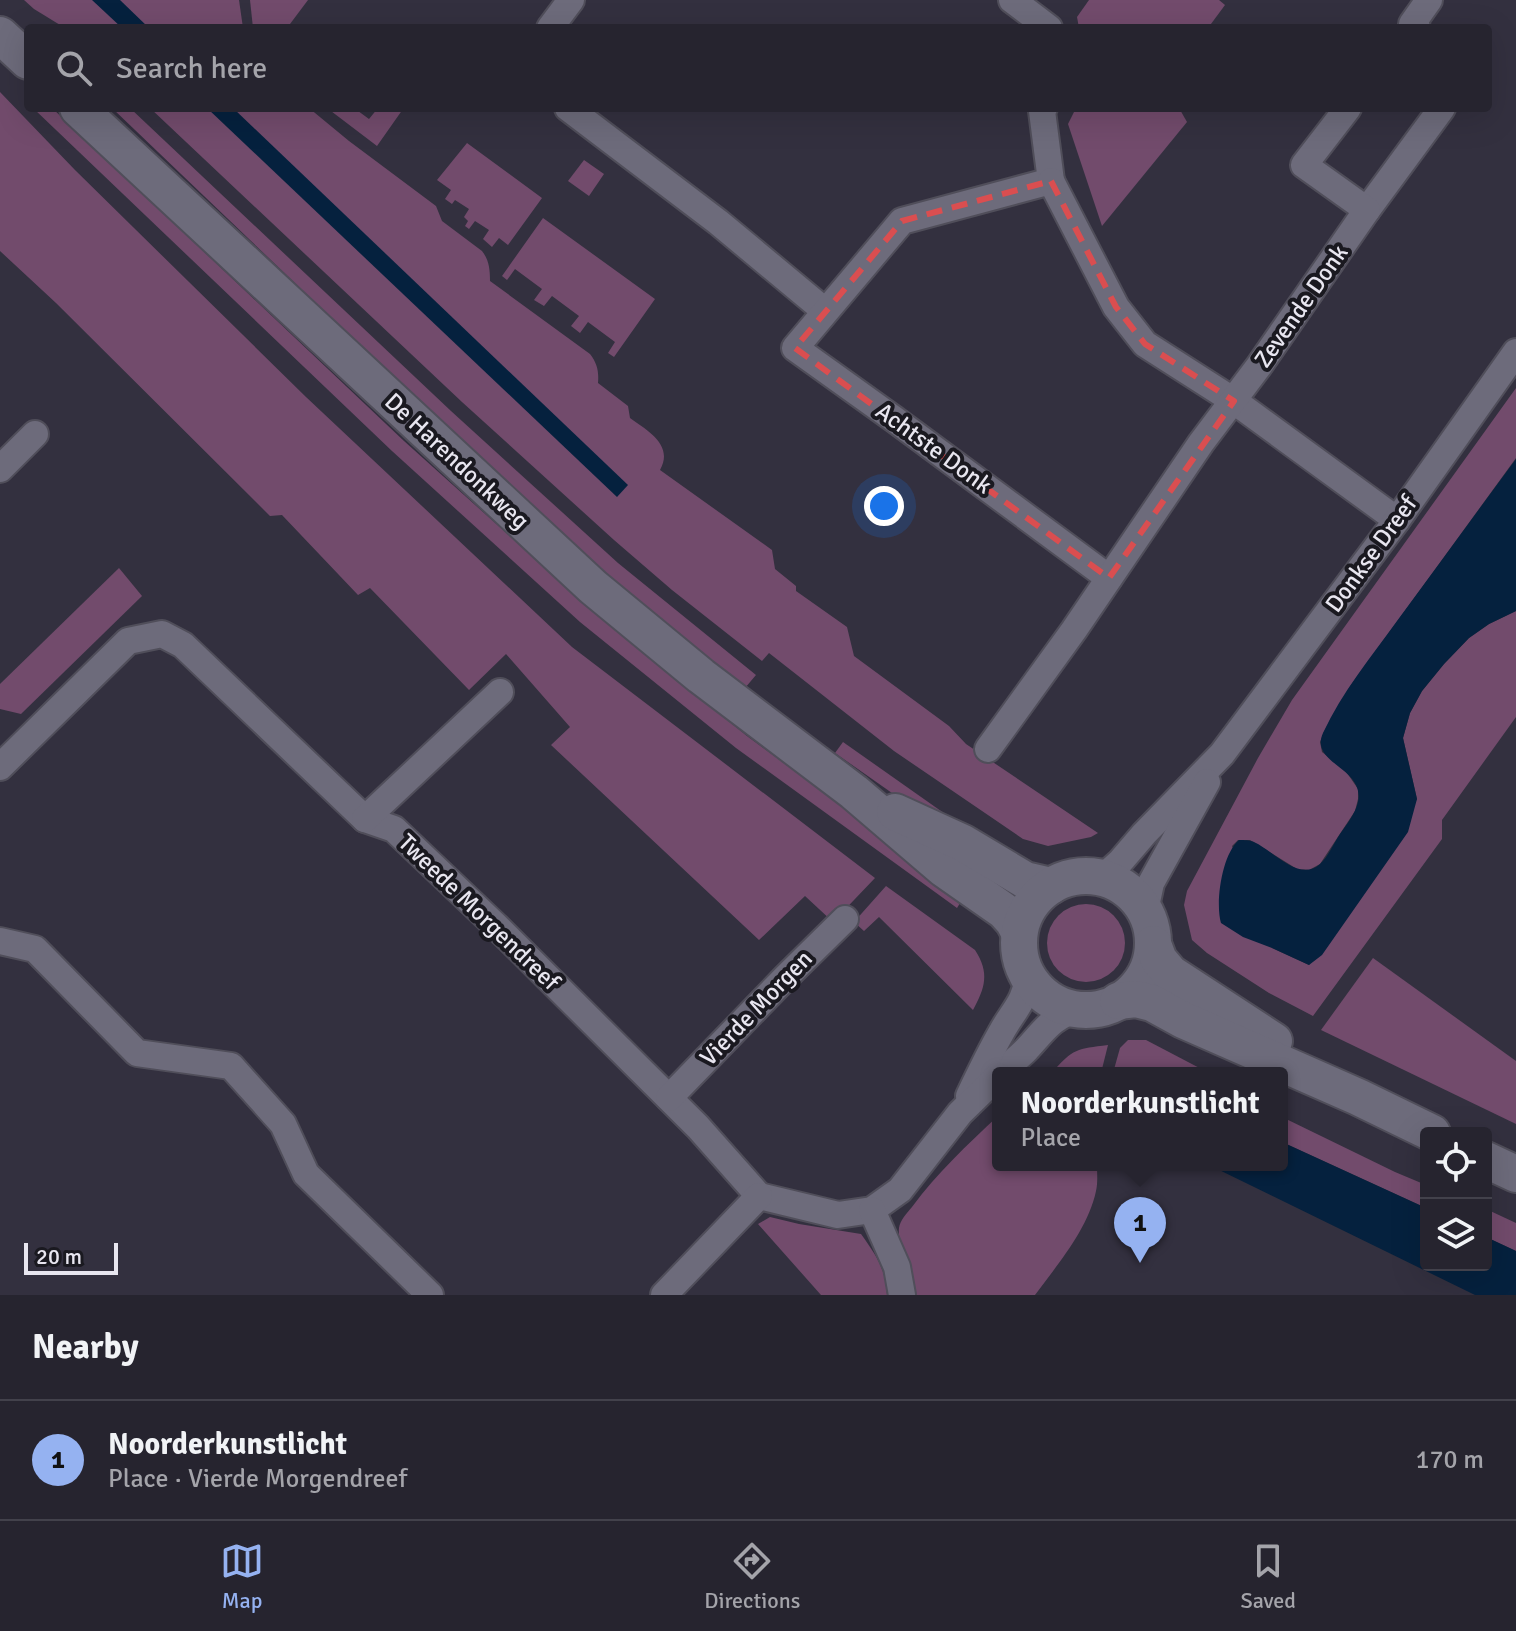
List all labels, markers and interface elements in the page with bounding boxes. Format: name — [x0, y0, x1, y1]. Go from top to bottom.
search box — [24, 24, 1492, 112]
icon: search — [52, 46, 96, 90]
text: Search here — [116, 50, 267, 87]
street label: Zevende Donk — [1248, 239, 1354, 373]
street label: De Harendonkweg — [378, 386, 536, 536]
street label: Achtste Donk — [870, 396, 998, 500]
your location — [864, 486, 904, 526]
street label: Donkse Dreef — [1319, 489, 1424, 618]
street label: Tweede Morgendreef — [392, 827, 567, 997]
street label: Vierde Morgen — [693, 944, 819, 1072]
popup — [992, 1067, 1288, 1171]
text: Noorderkunstlicht — [1020, 1085, 1260, 1122]
text: Place — [1020, 1122, 1081, 1154]
map controls — [1420, 1127, 1492, 1271]
button: locate — [1420, 1127, 1492, 1199]
pin: 1 — [1114, 1197, 1166, 1263]
button: layers — [1420, 1199, 1492, 1271]
scale bar — [24, 1239, 118, 1275]
text: 20 m — [36, 1243, 82, 1270]
text: Nearby — [32, 1326, 139, 1368]
text: Noorderkunstlicht — [108, 1426, 347, 1463]
text: 1 — [51, 1444, 65, 1476]
text: 170 m — [1415, 1444, 1484, 1476]
text: Place · Vierde Morgendreef — [108, 1463, 407, 1495]
tab: Map — [220, 1539, 264, 1614]
tab: Directions — [704, 1539, 800, 1614]
tab: Saved — [1241, 1539, 1296, 1614]

